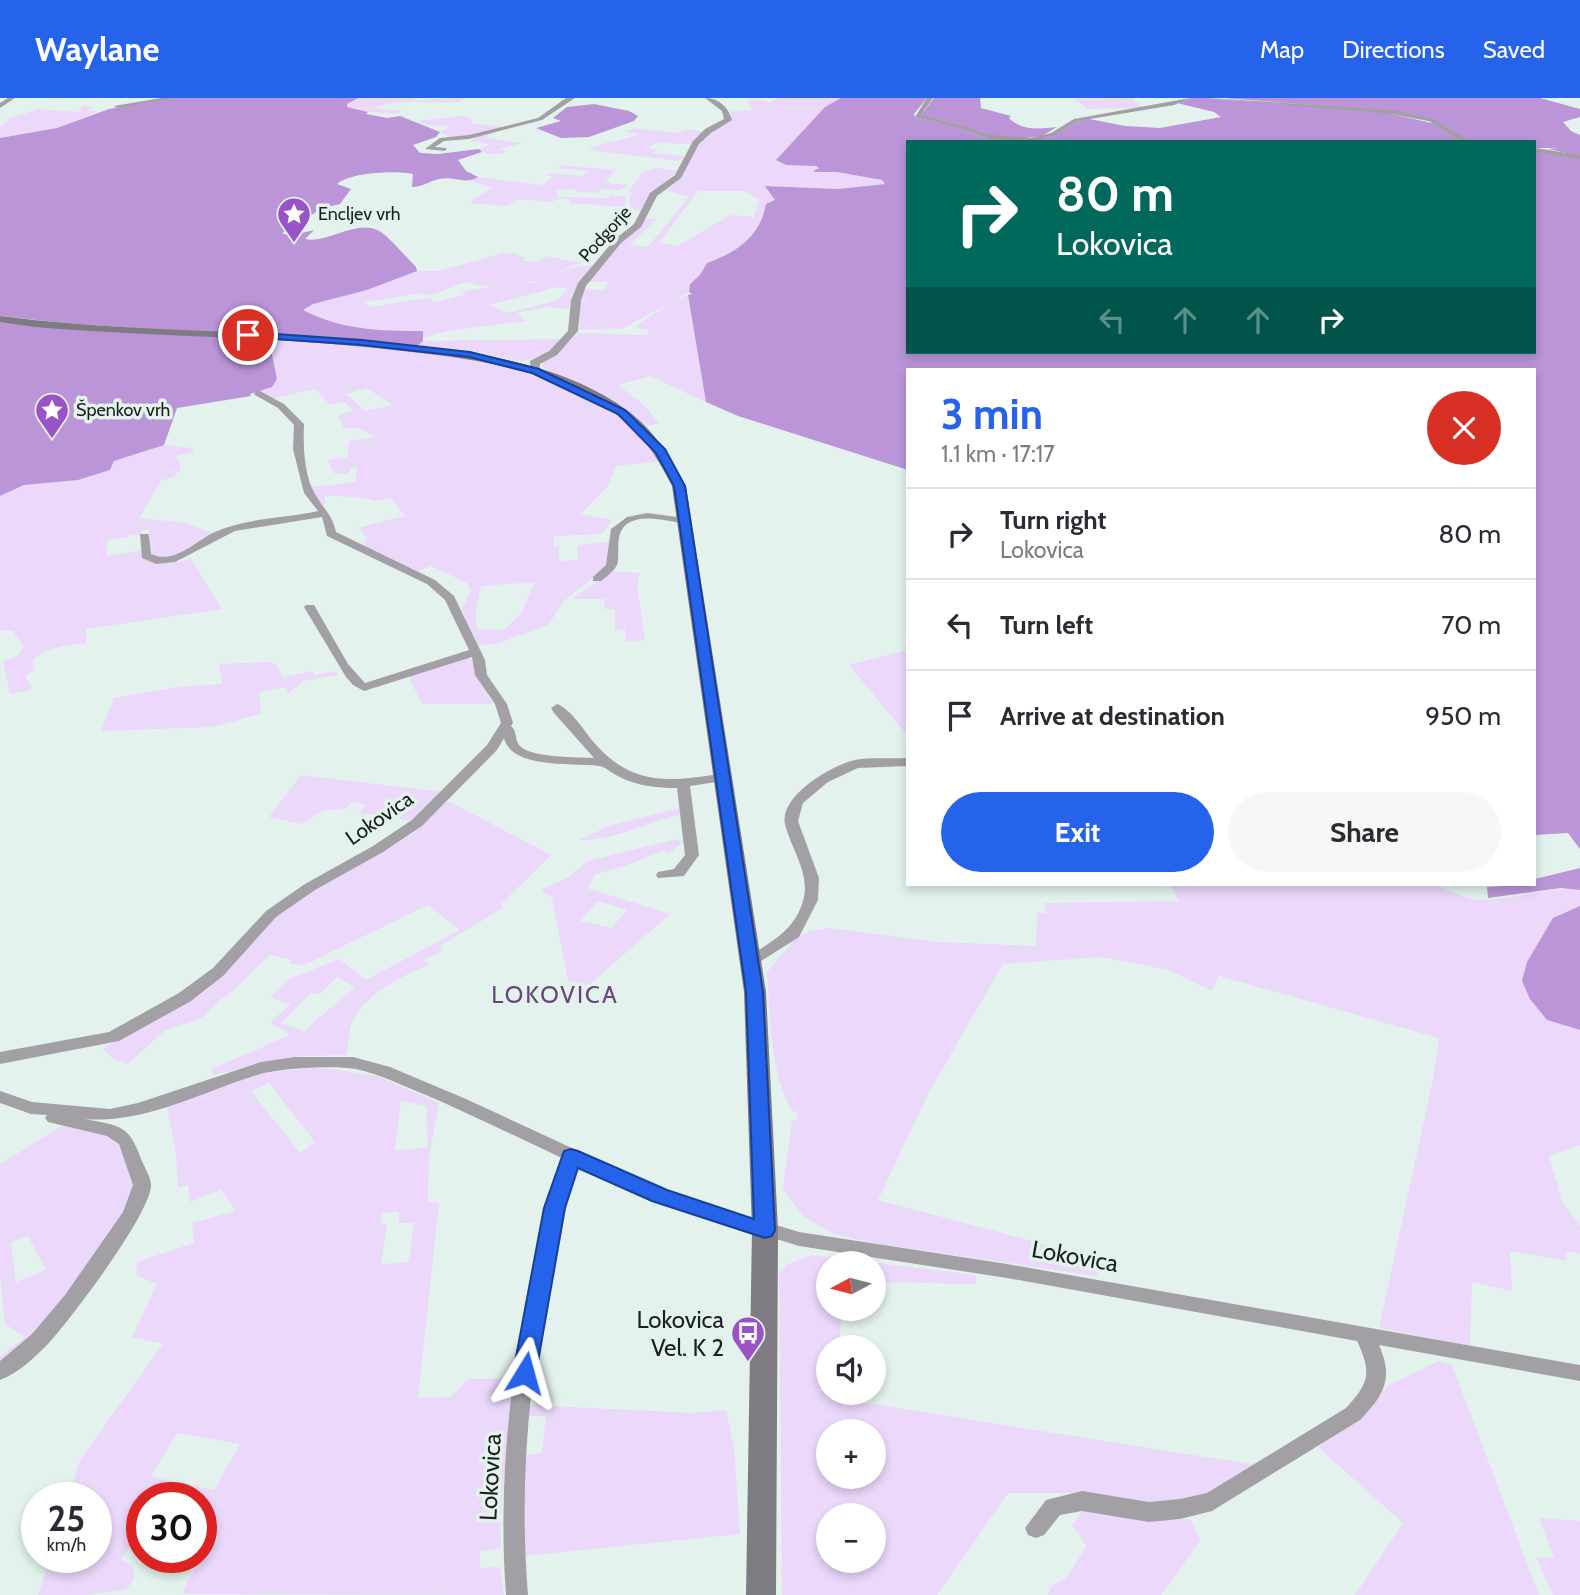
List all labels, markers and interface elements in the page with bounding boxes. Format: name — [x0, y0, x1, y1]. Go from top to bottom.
text: Waylane — [35, 29, 159, 69]
text: Map — [1260, 35, 1304, 64]
text: Directions — [1342, 35, 1445, 64]
text: Saved — [1483, 35, 1545, 64]
text: 80 m — [1056, 164, 1174, 223]
icon: right — [941, 168, 1032, 259]
place icon: Encljev vrh — [275, 195, 313, 244]
street label: Podgorje — [574, 202, 636, 266]
place label: Encljev vrh — [318, 203, 400, 225]
text: Lokovica — [1056, 224, 1173, 263]
icon: left — [1093, 301, 1131, 339]
icon: ahead — [1166, 301, 1204, 339]
icon: ahead — [1239, 301, 1277, 339]
icon: right — [1312, 301, 1350, 339]
pin — [218, 305, 278, 365]
icon: arrive — [229, 316, 267, 354]
text: 3 min — [941, 388, 1043, 440]
place icon: Špenkov vrh — [33, 391, 71, 440]
button: close — [1427, 391, 1501, 465]
place label: Špenkov vrh — [76, 399, 170, 421]
text: 1.1 km · 17:17 — [941, 440, 1055, 468]
text: Turn right — [1000, 504, 1106, 536]
icon: right — [941, 515, 979, 553]
text: 80 m — [1438, 518, 1501, 550]
text: Lokovica — [1000, 536, 1084, 564]
icon: left — [941, 606, 979, 644]
text: Turn left — [1000, 609, 1093, 641]
text: 70 m — [1441, 609, 1501, 641]
icon: arrive — [941, 697, 979, 735]
text: Arrive at destination — [1000, 700, 1225, 732]
text: 950 m — [1425, 700, 1501, 732]
street label: Lokovica — [340, 786, 418, 850]
button: Exit — [941, 792, 1214, 872]
button: Share — [1228, 792, 1501, 872]
district label: LOKOVICA — [491, 980, 619, 1009]
street label: Lokovica — [1029, 1234, 1121, 1278]
north arrow — [816, 1251, 886, 1321]
map controls — [816, 1251, 886, 1573]
place label: Lokovica Vel. K 2 — [636, 1305, 724, 1362]
bus stop icon: Lokovica Vel. K 2 — [729, 1314, 767, 1363]
button: sound — [816, 1335, 886, 1405]
position arrow — [488, 1336, 562, 1410]
button: + — [816, 1419, 886, 1489]
street label: Lokovica — [473, 1432, 507, 1521]
speed limit sign: 30 — [126, 1482, 217, 1573]
text: 25 — [48, 1497, 85, 1540]
button: − — [816, 1503, 886, 1573]
text: km/h — [47, 1534, 86, 1556]

